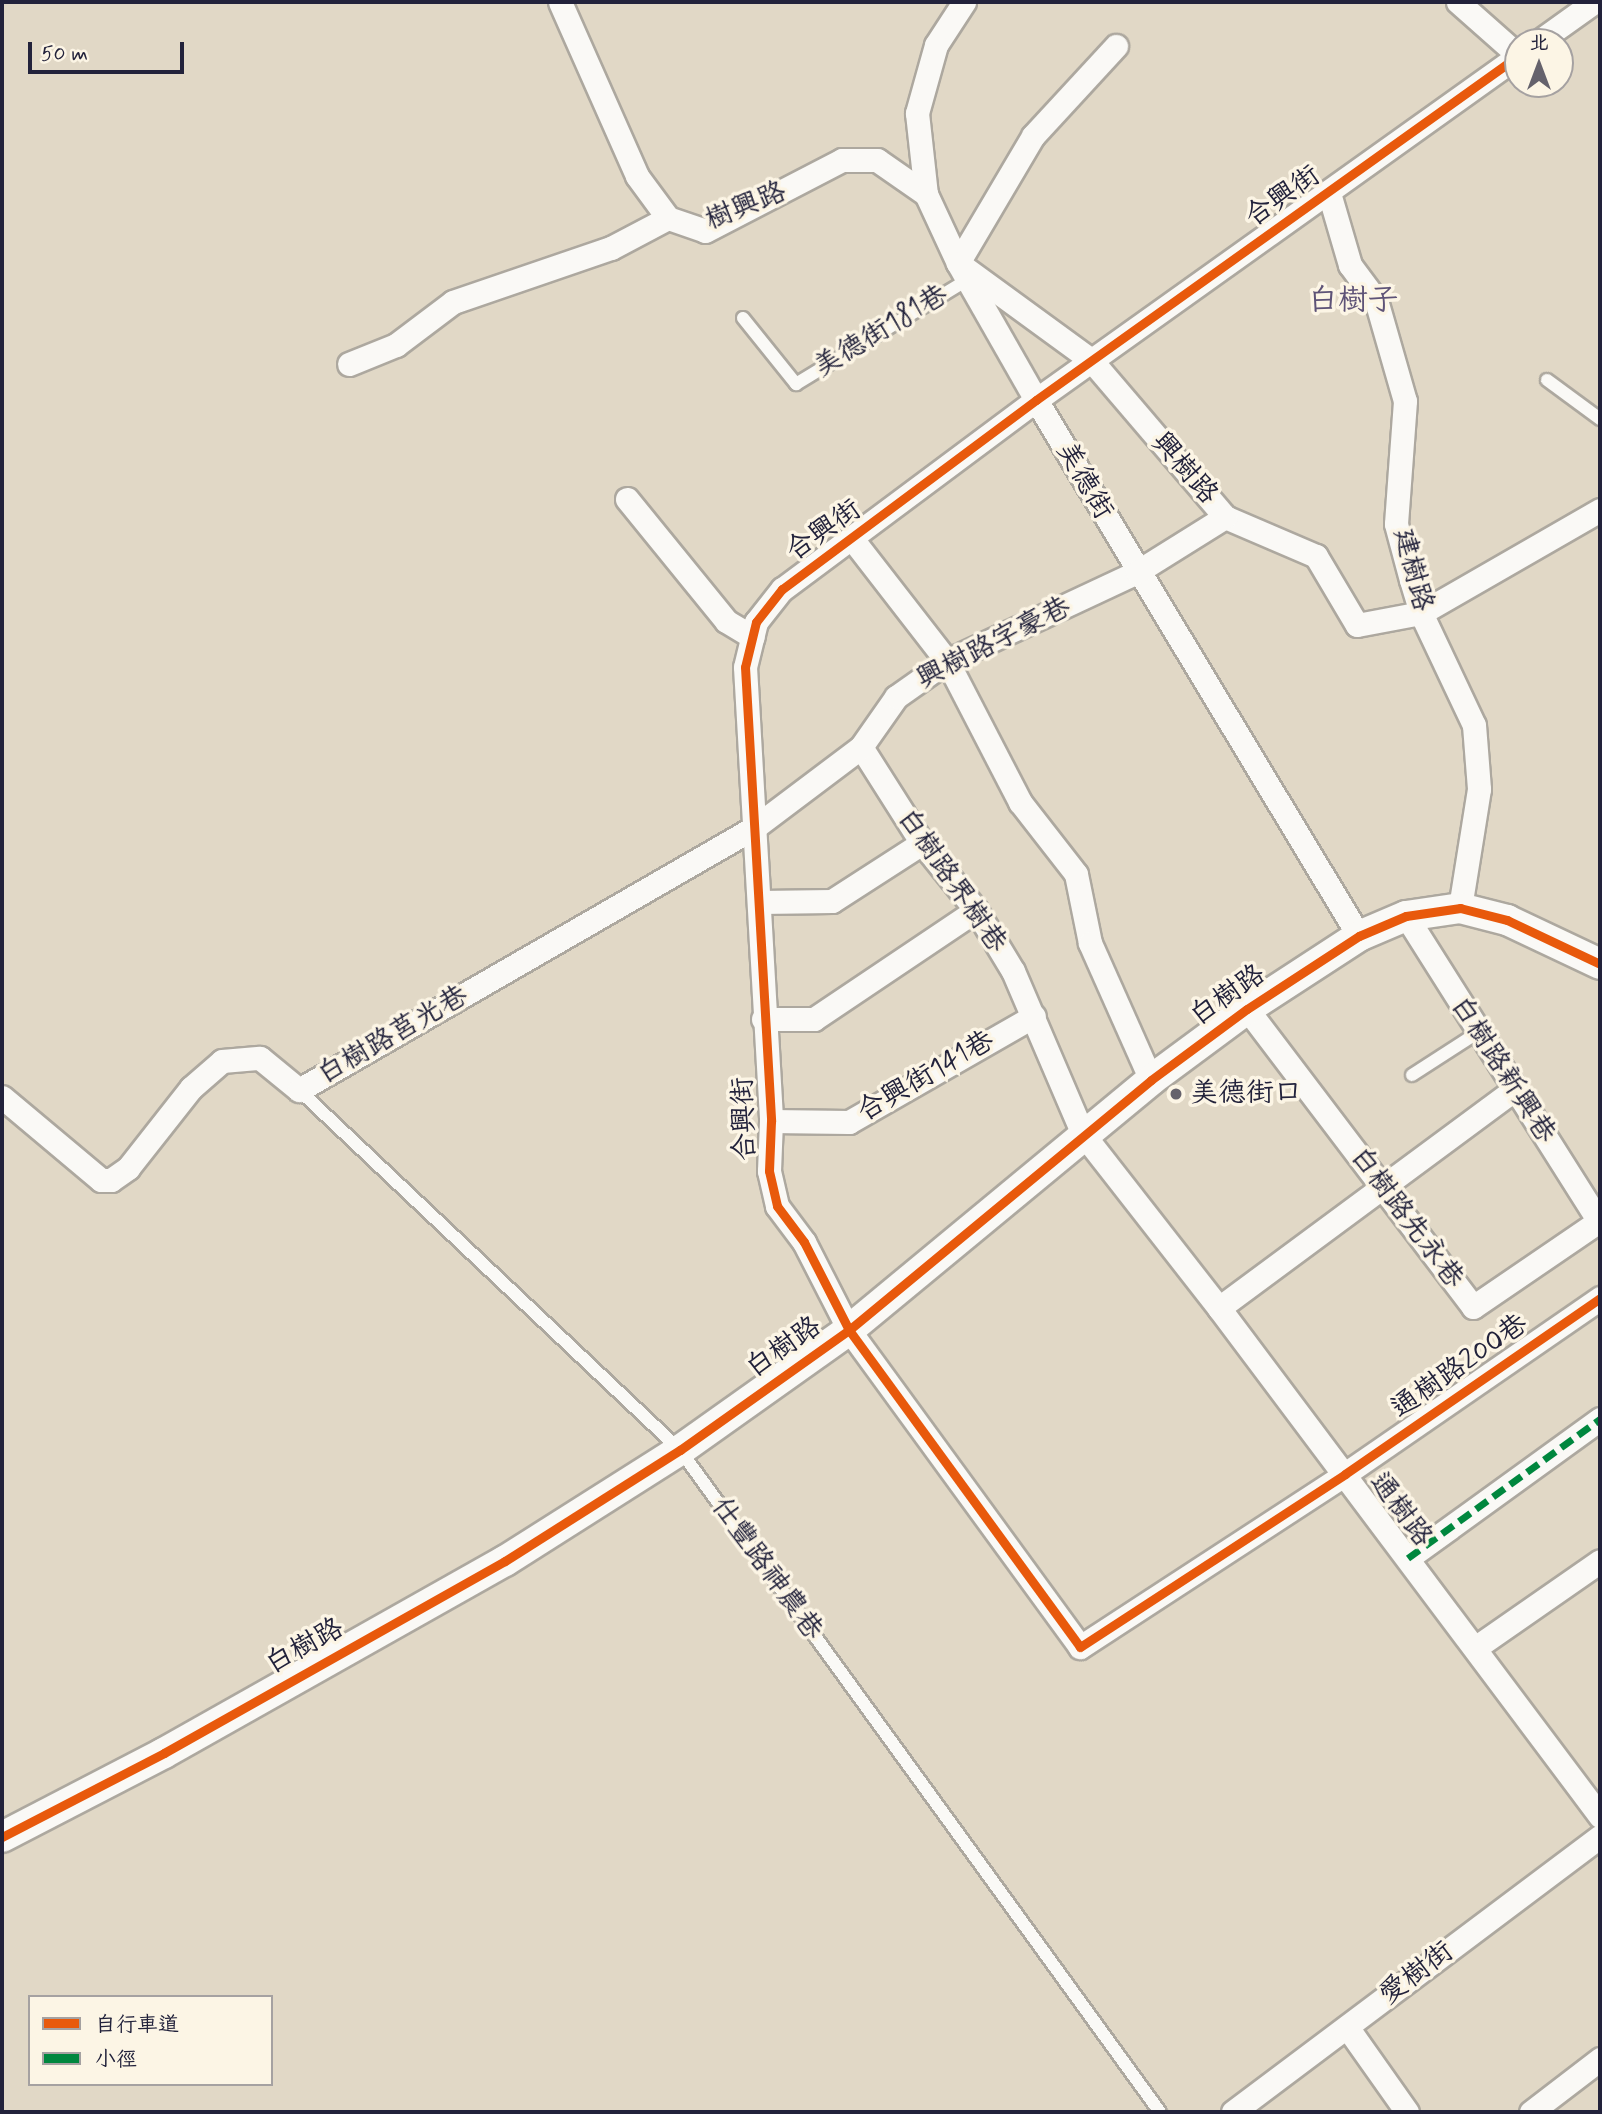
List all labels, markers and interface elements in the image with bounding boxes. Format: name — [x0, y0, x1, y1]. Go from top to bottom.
scale bar — [32, 28, 187, 72]
north arrow — [1504, 28, 1574, 98]
text: 北 — [1529, 31, 1549, 56]
text: 50 m — [41, 40, 88, 68]
street label: 合興街 — [1239, 159, 1327, 235]
street label: 樹興路 — [701, 176, 791, 238]
street label: 美德街181巷 — [808, 279, 954, 385]
district label: 白樹子 — [1308, 283, 1398, 319]
street label: 興樹路 — [1144, 426, 1224, 512]
street label: 美德街 — [1048, 436, 1120, 526]
street label: 合興街 — [780, 493, 868, 569]
street label: 建樹路 — [1385, 525, 1439, 615]
street label: 興樹路字豪巷 — [912, 591, 1076, 697]
street label: 白樹路界樹巷 — [889, 803, 1013, 959]
street label: 白樹路 — [1184, 958, 1272, 1034]
street label: 白樹路莒光巷 — [312, 979, 474, 1093]
street label: 白樹路新興巷 — [1442, 990, 1562, 1150]
street label: 合興街141巷 — [852, 1024, 1000, 1130]
street label: 合興街 — [727, 1076, 763, 1162]
place label: 美德街口 — [1190, 1077, 1302, 1111]
marker: 美德街口 — [1168, 1086, 1184, 1102]
street label: 白樹路先永巷 — [1342, 1141, 1470, 1295]
street label: 通樹路200巷 — [1385, 1308, 1535, 1426]
street label: 白樹路 — [740, 1310, 828, 1386]
street label: 通樹路 — [1361, 1466, 1439, 1554]
street label: 仕豐路神農巷 — [703, 1491, 829, 1647]
street label: 白樹路 — [260, 1612, 350, 1682]
street label: 愛樹街 — [1373, 1935, 1461, 2013]
legend — [28, 1995, 273, 2086]
text: 自行車道 — [95, 2011, 179, 2039]
text: 小徑 — [95, 2046, 137, 2074]

